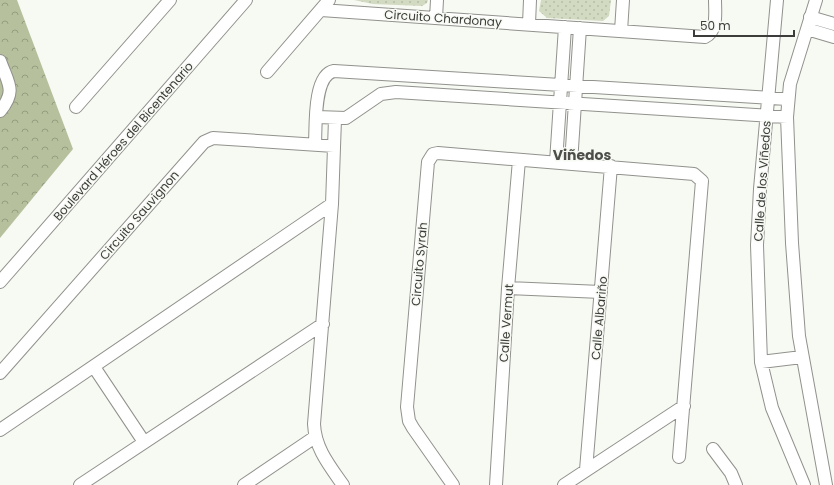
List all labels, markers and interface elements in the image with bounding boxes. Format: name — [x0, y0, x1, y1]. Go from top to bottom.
street label: Circuito Chardonay — [384, 5, 503, 31]
scale bar — [694, 12, 794, 38]
text: 50 m — [700, 17, 731, 34]
street label: Boulevard Héroes del Bicentenario — [49, 58, 197, 224]
street label: Calle de los Viñedos — [749, 120, 775, 242]
district label: Viñedos — [553, 145, 612, 165]
street label: Circuito Sauvignon — [95, 167, 183, 263]
street label: Circuito Syrah — [407, 221, 431, 307]
street label: Calle Albariño — [587, 275, 611, 361]
street label: Calle Vermut — [495, 283, 517, 363]

